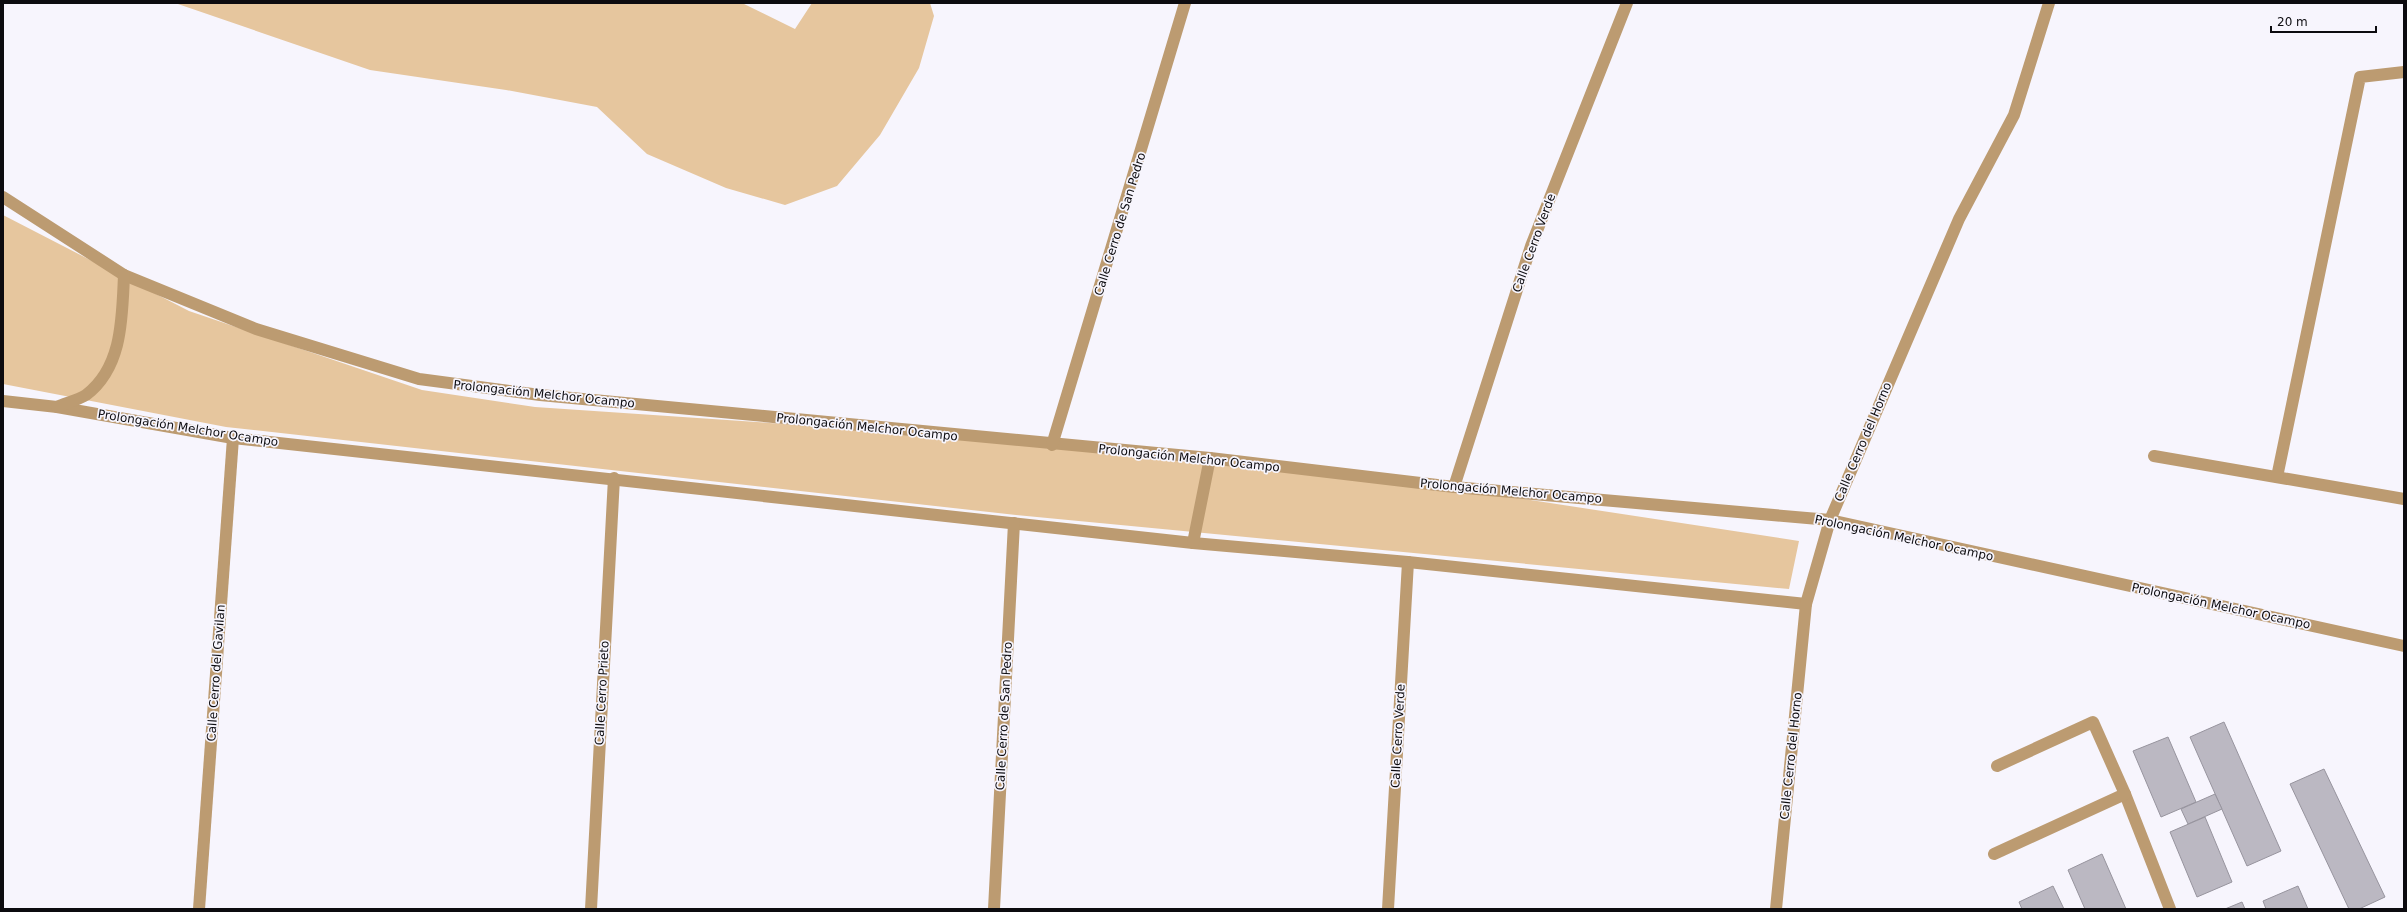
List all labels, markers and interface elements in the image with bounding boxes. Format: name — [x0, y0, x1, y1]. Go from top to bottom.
scale bar — [2271, 8, 2376, 34]
text: 20 m — [2277, 15, 2308, 29]
street label: Calle Cerro de San Pedro — [1092, 151, 1148, 297]
street label: Calle Cerro Verde — [1510, 192, 1558, 294]
street label: Prolongación Melchor Ocampo — [453, 378, 635, 410]
street label: Calle Cerro del Horno — [1832, 380, 1894, 504]
street label: Prolongación Melchor Ocampo — [97, 407, 279, 449]
street label: Prolongación Melchor Ocampo — [776, 411, 958, 443]
street label: Prolongación Melchor Ocampo — [1098, 442, 1280, 474]
street label: Prolongación Melchor Ocampo — [1420, 476, 1602, 506]
street label: Prolongación Melchor Ocampo — [1813, 512, 1995, 564]
street label: Prolongación Melchor Ocampo — [2130, 580, 2312, 632]
street label: Calle Cerro del Gavilan — [204, 604, 228, 742]
street label: Calle Cerro Prieto — [592, 640, 612, 746]
street label: Calle Cerro de San Pedro — [993, 641, 1015, 791]
street label: Calle Cerro Verde — [1388, 684, 1408, 788]
street label: Calle Cerro del Horno — [1777, 692, 1805, 820]

